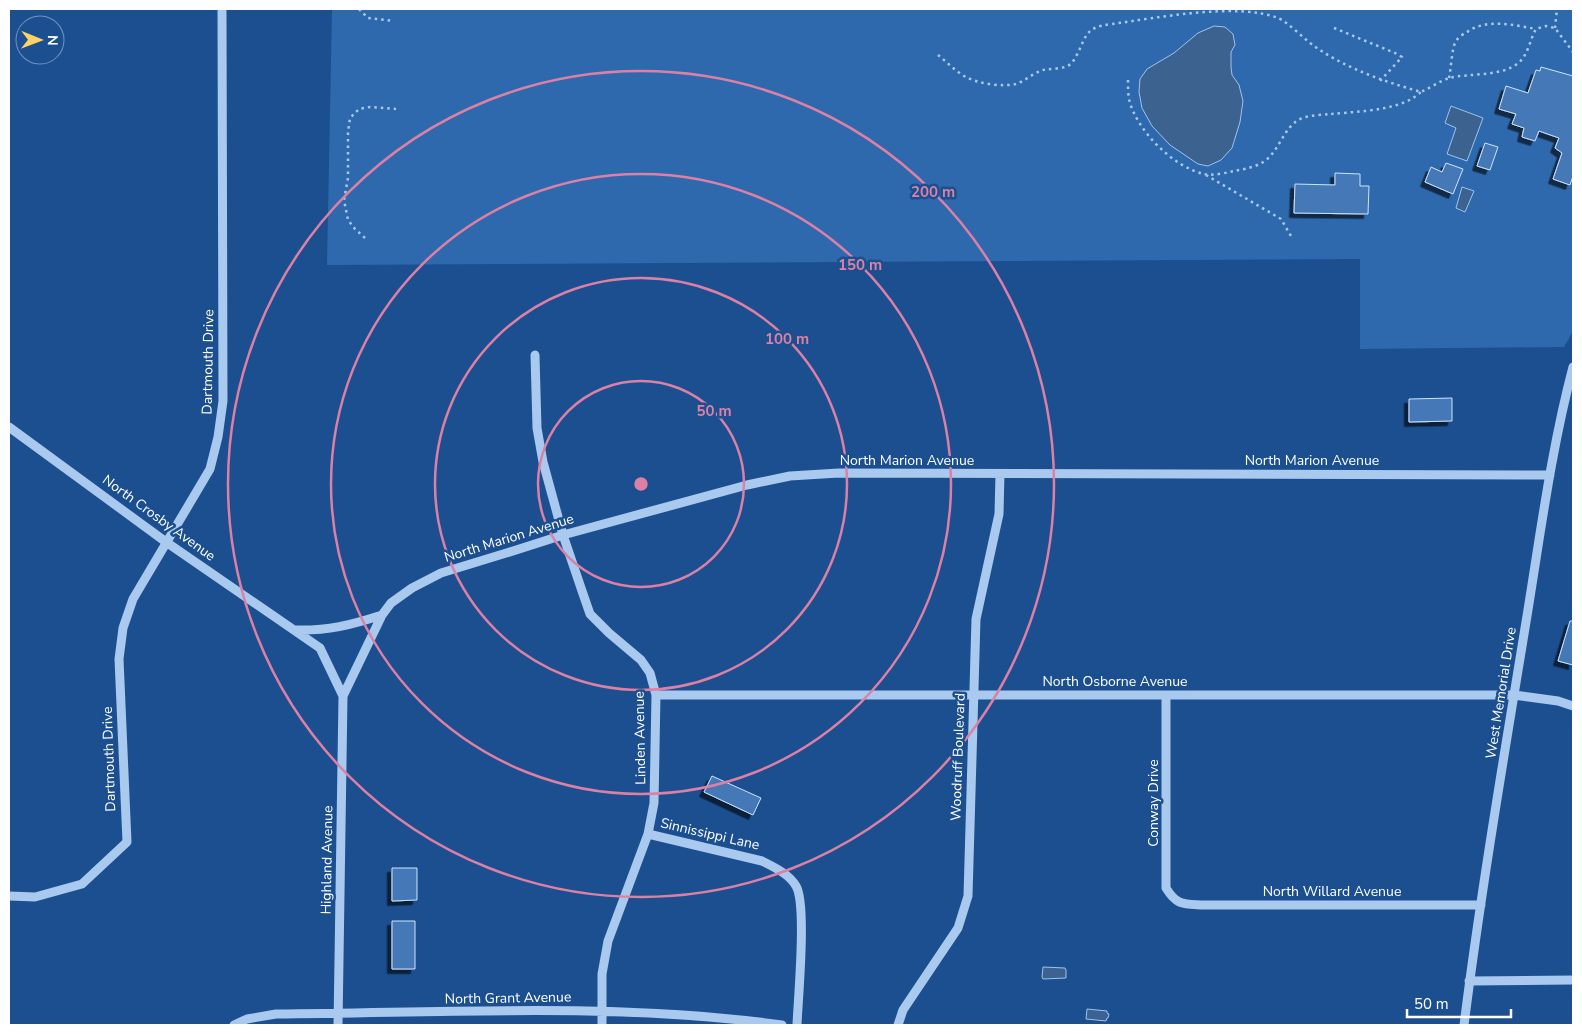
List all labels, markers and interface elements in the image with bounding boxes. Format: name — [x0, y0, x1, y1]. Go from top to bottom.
north arrow — [15, 15, 65, 65]
text: N — [43, 35, 62, 46]
text: 200 m — [911, 182, 955, 202]
text: 150 m — [838, 255, 882, 275]
street label: Dartmouth Drive — [198, 309, 218, 415]
text: 100 m — [765, 329, 809, 349]
text: 50 m — [696, 401, 732, 421]
street label: North Marion Avenue — [840, 451, 974, 470]
street label: North Marion Avenue — [1245, 451, 1379, 470]
street label: North Crosby Avenue — [99, 471, 219, 565]
centre of rings — [632, 475, 650, 493]
street label: North Marion Avenue — [442, 509, 576, 567]
street label: West Memorial Drive — [1481, 626, 1521, 760]
street label: North Osborne Avenue — [1042, 672, 1188, 691]
street label: Linden Avenue — [630, 691, 650, 785]
street label: Woodruff Boulevard — [946, 693, 970, 821]
street label: Dartmouth Drive — [98, 706, 120, 812]
street label: Conway Drive — [1144, 759, 1163, 847]
street label: Highland Avenue — [317, 805, 337, 915]
street label: Sinnissippi Lane — [658, 813, 762, 855]
street label: North Willard Avenue — [1263, 882, 1401, 901]
scale bar — [1407, 986, 1511, 1018]
street label: North Grant Avenue — [445, 987, 571, 1009]
text: 50 m — [1414, 994, 1449, 1014]

